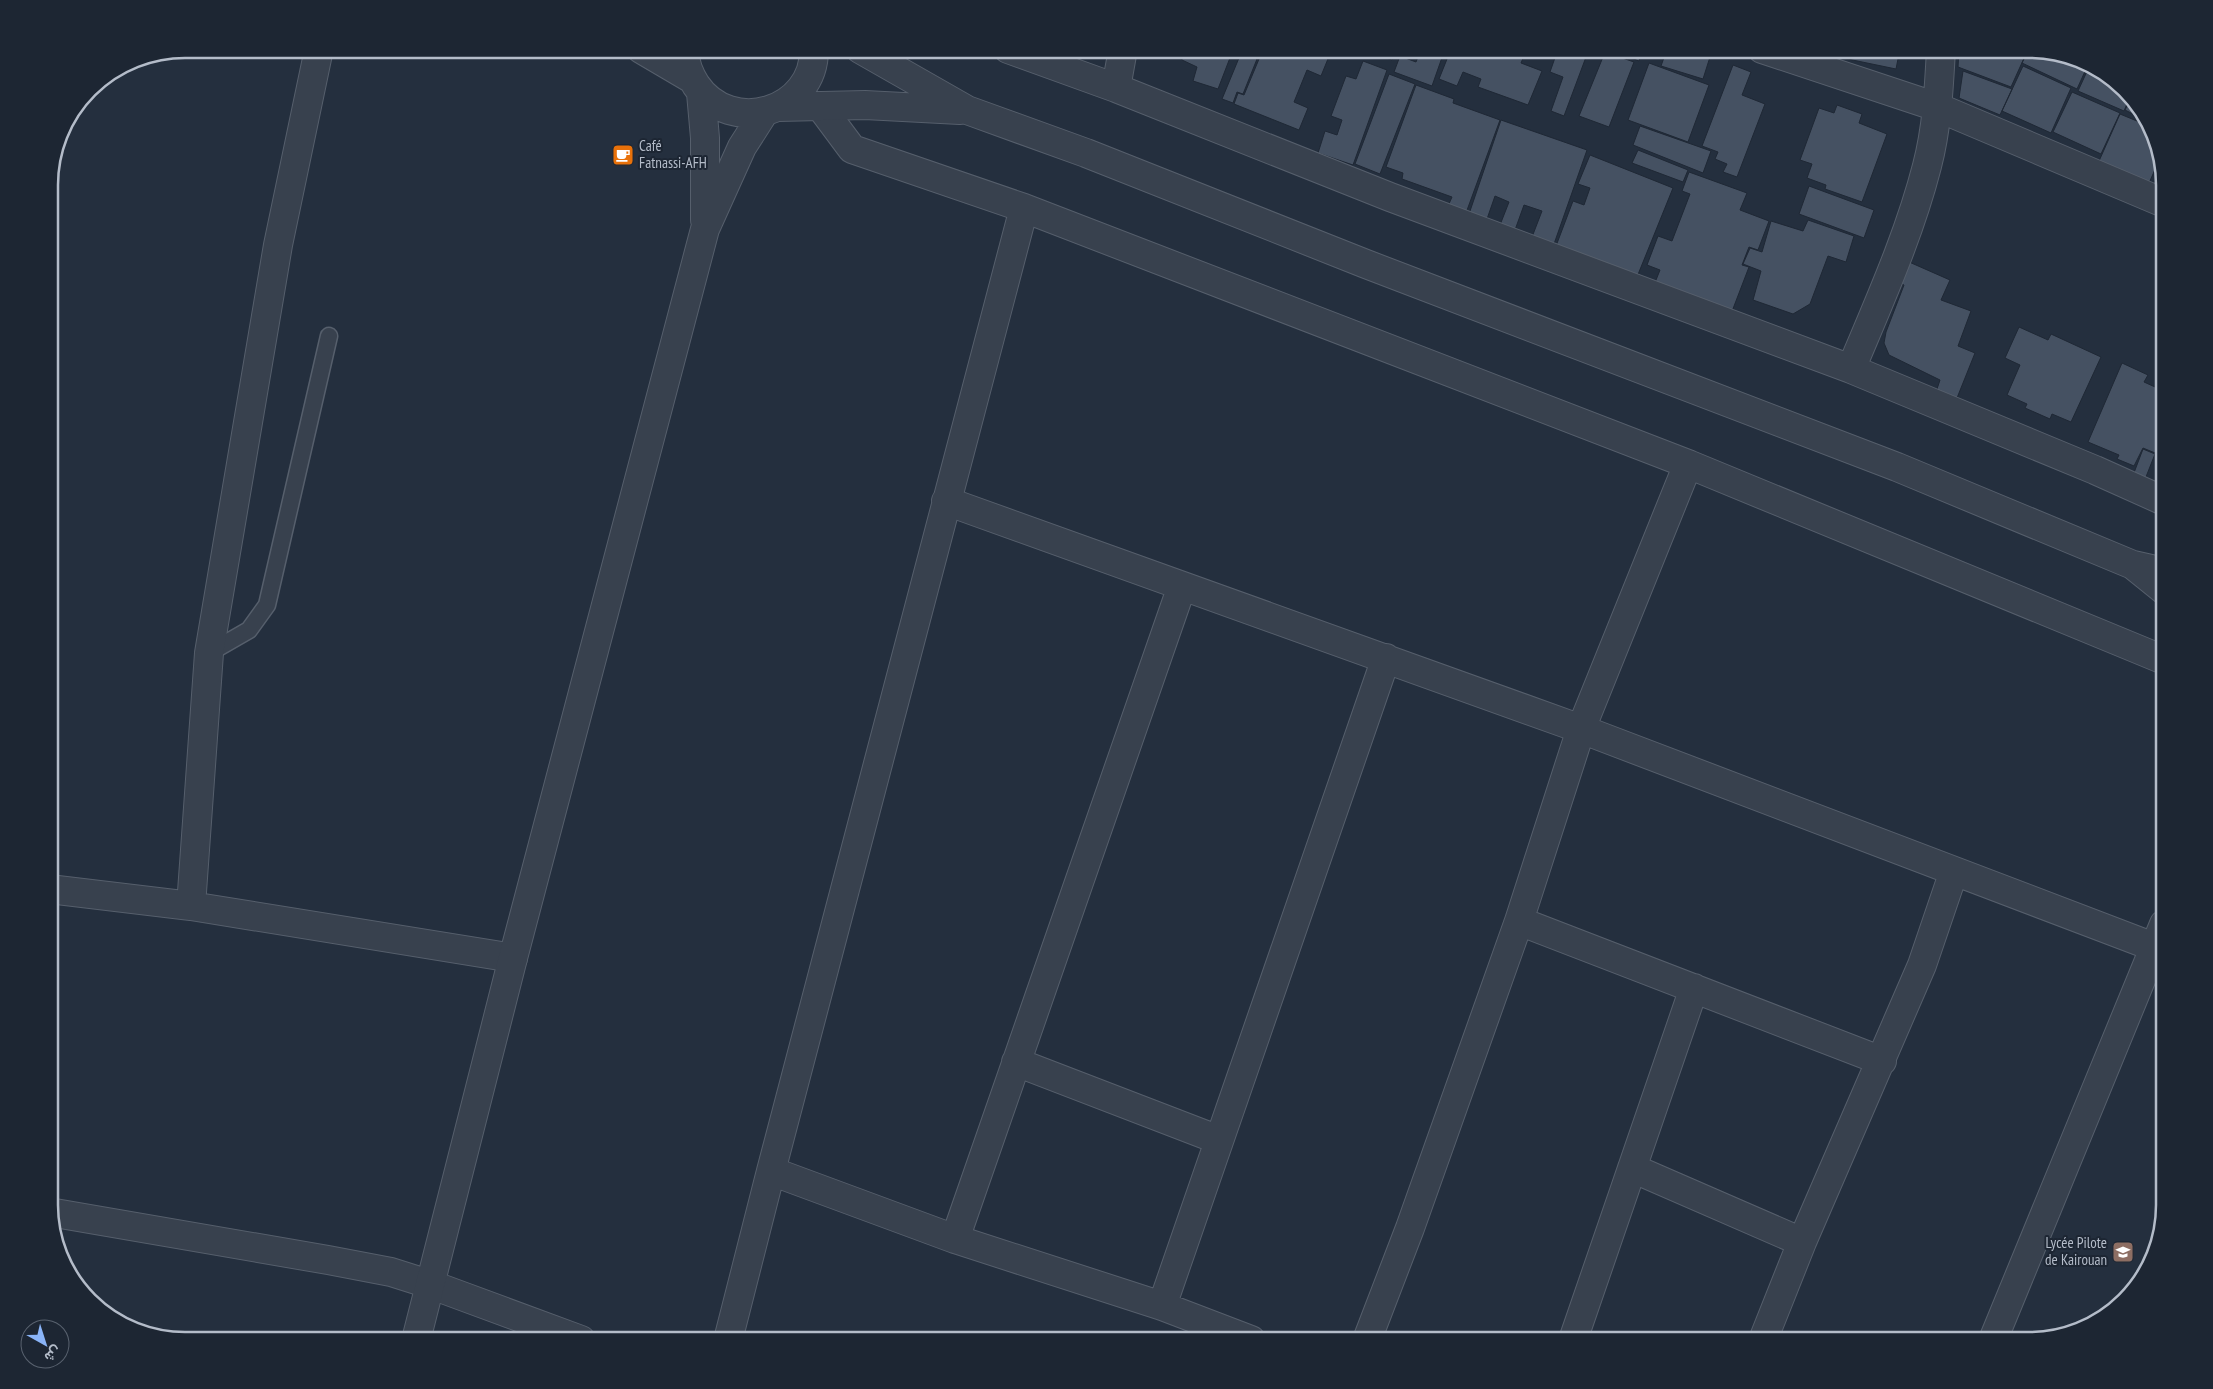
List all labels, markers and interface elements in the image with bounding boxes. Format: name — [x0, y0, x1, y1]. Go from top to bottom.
place label: Café Fatnassi-AFH — [639, 136, 707, 172]
cafe icon: Café Fatnassi-AFH — [611, 143, 635, 167]
place label: Lycée Pilote de Kairouan — [2045, 1233, 2107, 1269]
school or university icon: Lycée Pilote de Kairouan — [2111, 1240, 2135, 1264]
north arrow — [20, 1319, 70, 1369]
text: ش — [41, 1342, 65, 1367]

